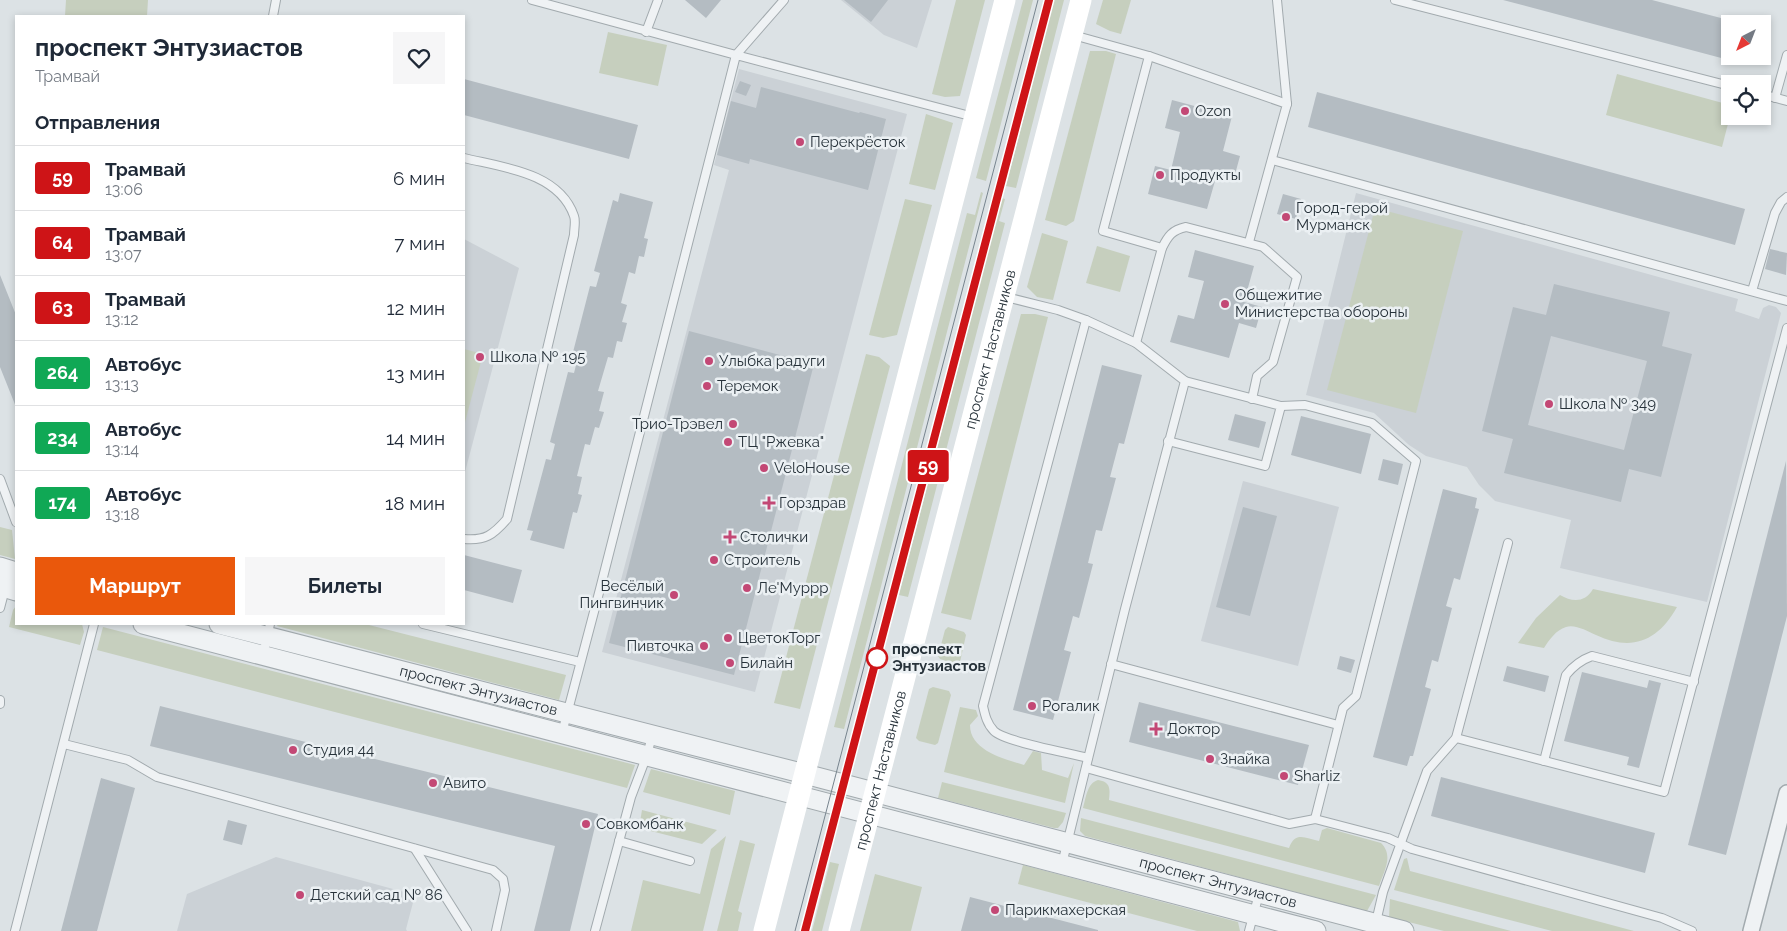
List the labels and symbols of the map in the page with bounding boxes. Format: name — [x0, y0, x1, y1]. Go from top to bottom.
north arrow — [1721, 15, 1771, 65]
place label: Ozon — [1195, 102, 1231, 120]
marker: Ozon — [1179, 105, 1191, 117]
place label: Перекрёсток — [810, 133, 906, 151]
marker: Перекрёсток — [794, 136, 806, 148]
place label: Продукты — [1170, 166, 1241, 184]
marker: Продукты — [1154, 169, 1166, 181]
place label: Город-герой Мурманск — [1296, 199, 1388, 234]
marker: Город-герой Мурманск — [1280, 211, 1292, 223]
street label: проспект Наставников — [961, 268, 1020, 431]
place label: Общежитие Министерства обороны — [1235, 286, 1408, 321]
marker: Общежитие Министерства обороны — [1219, 298, 1231, 310]
place label: Школа № 195 — [490, 348, 585, 366]
marker: Школа № 195 — [474, 351, 486, 363]
place label: Улыбка радуги — [719, 352, 825, 370]
marker: Улыбка радуги — [703, 355, 715, 367]
place label: Теремок — [717, 377, 779, 395]
marker: Теремок — [701, 380, 713, 392]
place label: Школа № 349 — [1559, 395, 1656, 413]
marker: Школа № 349 — [1543, 398, 1555, 410]
place label: Трио-Трэвел — [632, 415, 723, 433]
marker: Трио-Трэвел — [727, 418, 739, 430]
place label: ТЦ "Ржевка" — [738, 433, 824, 451]
marker: ТЦ "Ржевка" — [722, 436, 734, 448]
line badge: 59 — [906, 450, 950, 482]
place label: VeloHouse — [774, 459, 850, 477]
marker: VeloHouse — [758, 462, 770, 474]
place label: Горздрав — [779, 494, 846, 512]
marker: Горздрав — [763, 497, 775, 509]
place label: Столички — [740, 528, 808, 546]
marker: Столички — [724, 531, 736, 543]
place label: Строитель — [724, 551, 800, 569]
marker: Строитель — [708, 554, 720, 566]
place label: Весёлый Пингвинчик — [579, 577, 664, 612]
place label: Ле'Муррр — [757, 579, 829, 597]
marker: Ле'Муррр — [741, 582, 753, 594]
marker: Весёлый Пингвинчик — [668, 589, 680, 601]
place label: ЦветокТорг — [738, 629, 820, 647]
marker: ЦветокТорг — [722, 632, 734, 644]
place label: Пивточка — [627, 637, 694, 655]
marker: Пивточка — [698, 640, 710, 652]
place label: проспект Энтузиастов — [892, 640, 986, 675]
marker: проспект Энтузиастов — [866, 647, 888, 669]
place label: Билайн — [740, 654, 793, 672]
marker: Билайн — [724, 657, 736, 669]
street label: проспект Энтузиастов — [398, 662, 559, 719]
street label: проспект Наставников — [851, 689, 910, 852]
place label: Рогалик — [1042, 697, 1100, 715]
marker: Рогалик — [1026, 700, 1038, 712]
place label: Доктор — [1167, 720, 1220, 738]
marker: Доктор — [1149, 722, 1163, 736]
place label: Студия 44 — [303, 741, 374, 759]
marker: Студия 44 — [287, 744, 299, 756]
place label: Знайка — [1220, 750, 1270, 768]
marker: Знайка — [1204, 753, 1216, 765]
place label: Sharliz — [1294, 767, 1340, 785]
marker: Sharliz — [1278, 770, 1290, 782]
place label: Авито — [443, 774, 486, 792]
marker: Авито — [427, 777, 439, 789]
place label: Совкомбанк — [596, 815, 684, 833]
marker: Совкомбанк — [580, 818, 592, 830]
street label: проспект Энтузиастов — [1137, 853, 1299, 912]
place label: Детский сад № 86 — [310, 886, 443, 904]
marker: Детский сад № 86 — [294, 889, 306, 901]
place label: Парикмахерская — [1005, 901, 1126, 919]
marker: Парикмахерская — [989, 904, 1001, 916]

